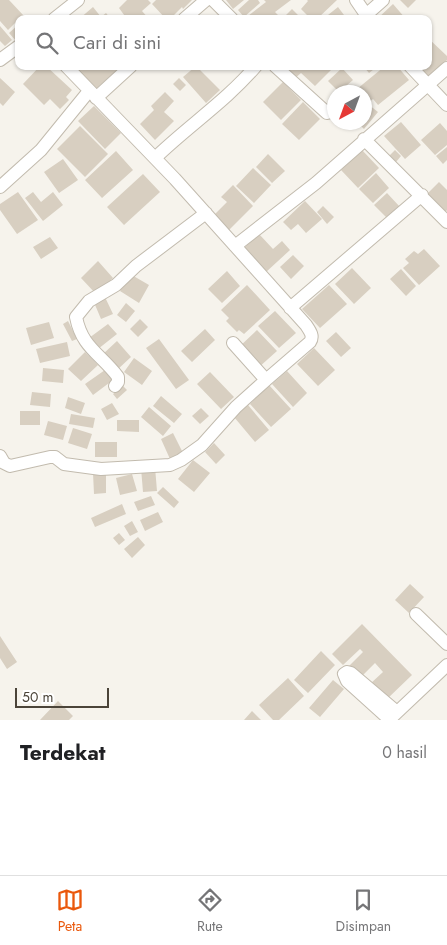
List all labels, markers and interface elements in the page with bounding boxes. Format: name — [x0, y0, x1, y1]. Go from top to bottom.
search box — [15, 15, 432, 70]
icon: search — [33, 29, 61, 57]
text: Cari di sini — [73, 29, 161, 56]
north arrow — [327, 85, 372, 130]
scale bar — [15, 685, 109, 708]
text: 50 m — [22, 687, 53, 707]
text: Terdekat — [20, 738, 105, 768]
text: 0 hasil — [382, 741, 427, 764]
tab: Peta — [56, 886, 84, 936]
tab: Rute — [196, 886, 224, 936]
tab: Disimpan — [336, 886, 391, 936]

